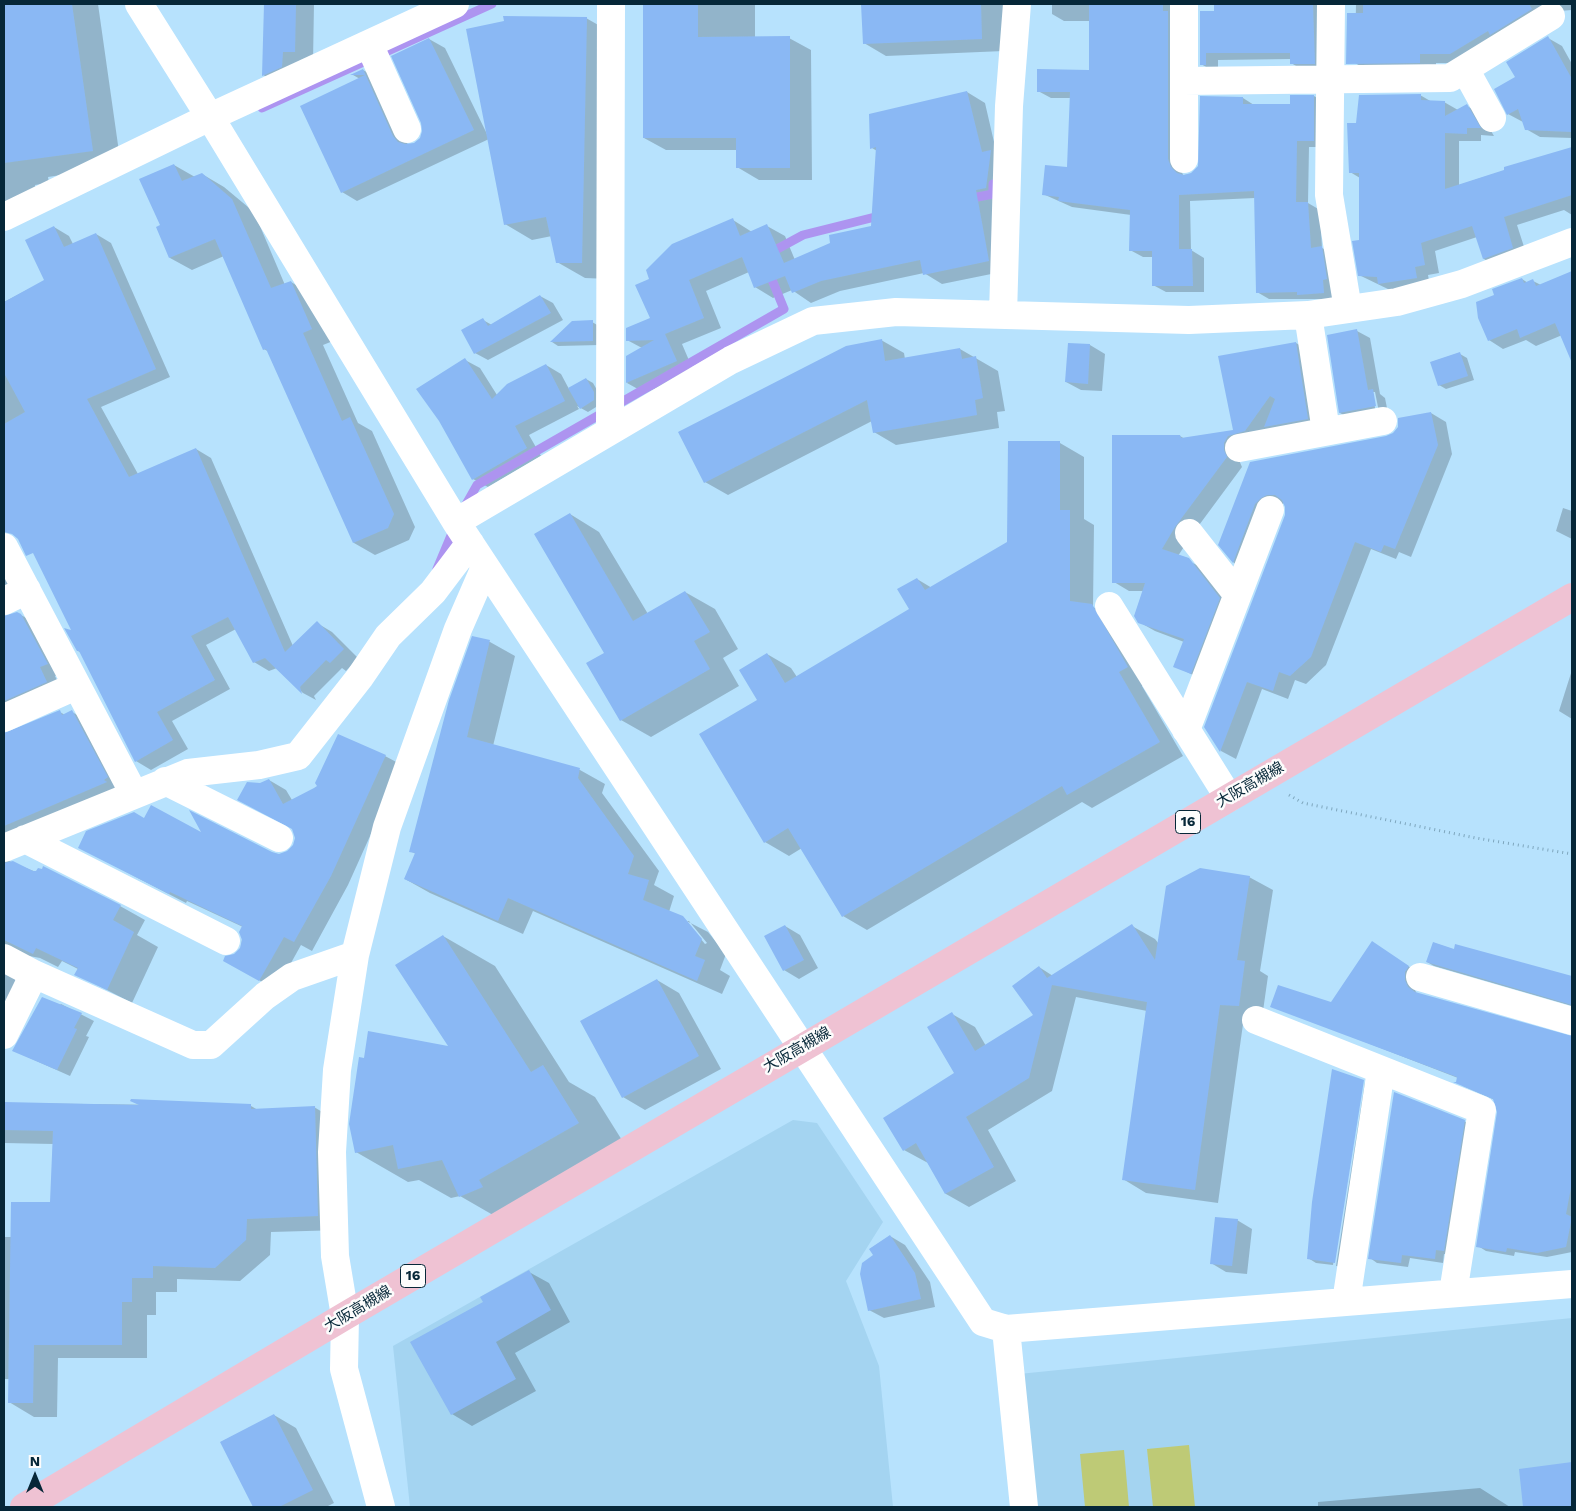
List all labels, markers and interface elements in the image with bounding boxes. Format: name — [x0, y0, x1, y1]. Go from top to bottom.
street label: 大阪高槻線 — [1213, 758, 1287, 812]
road number: 16 — [1176, 810, 1200, 834]
street label: 大阪高槻線 — [760, 1023, 834, 1077]
road number: 16 — [400, 1264, 426, 1288]
street label: 大阪高槻線 — [321, 1282, 395, 1336]
north arrow — [10, 1451, 60, 1501]
text: N — [30, 1453, 40, 1469]

